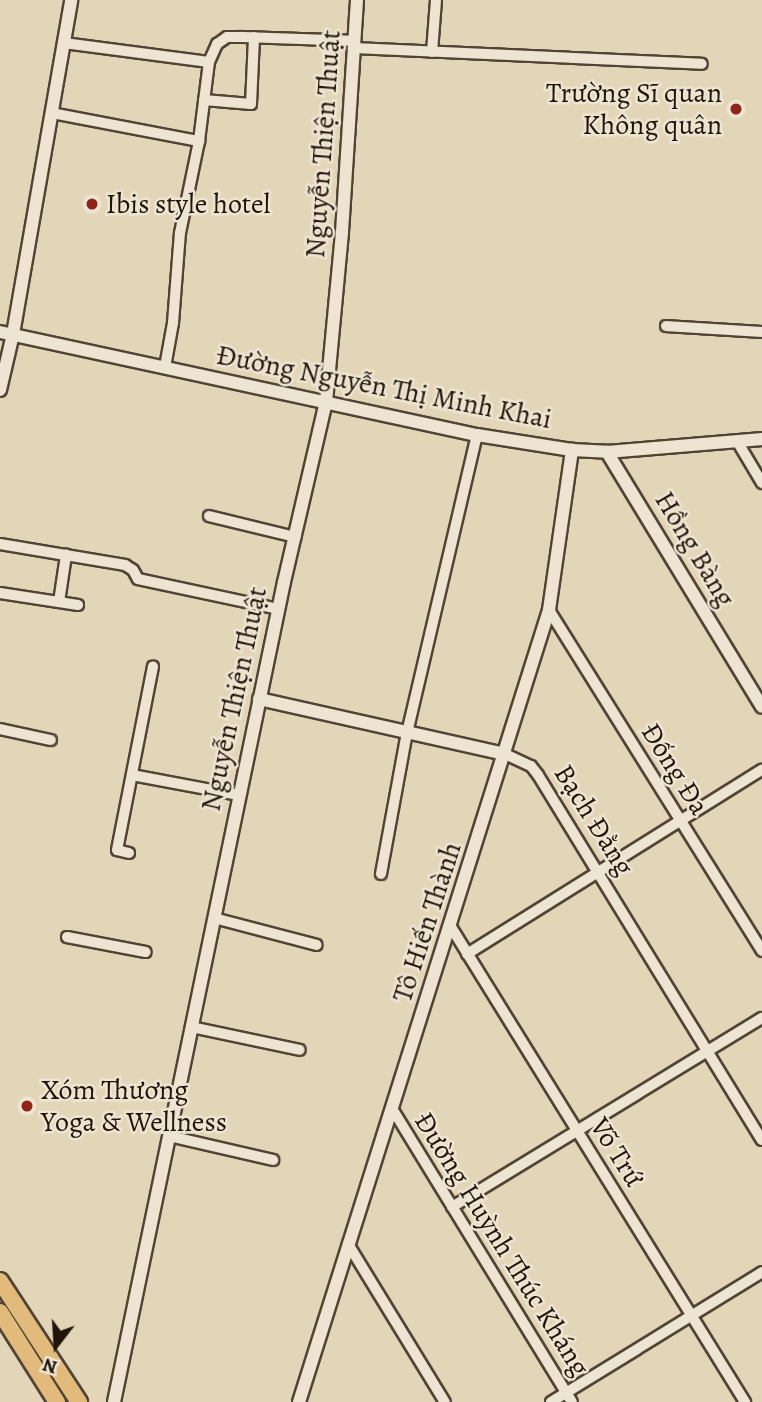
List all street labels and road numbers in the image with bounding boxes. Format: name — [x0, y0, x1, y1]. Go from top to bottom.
street label: Nguyễn Thiện Thuật — [298, 29, 348, 259]
street label: Đường Nguyễn Thị Minh Khai — [214, 338, 554, 436]
street label: Hồng Bàng — [647, 485, 743, 613]
street label: Nguyễn Thiện Thuật — [194, 584, 274, 814]
street label: Đống Đa — [634, 717, 716, 821]
street label: Bạch Đằng — [547, 758, 641, 882]
street label: Tô Hiến Thành — [385, 838, 469, 1006]
street label: Đường Huỳnh Thúc Kháng — [407, 1106, 597, 1382]
street label: Võ Trứ — [583, 1111, 651, 1193]

